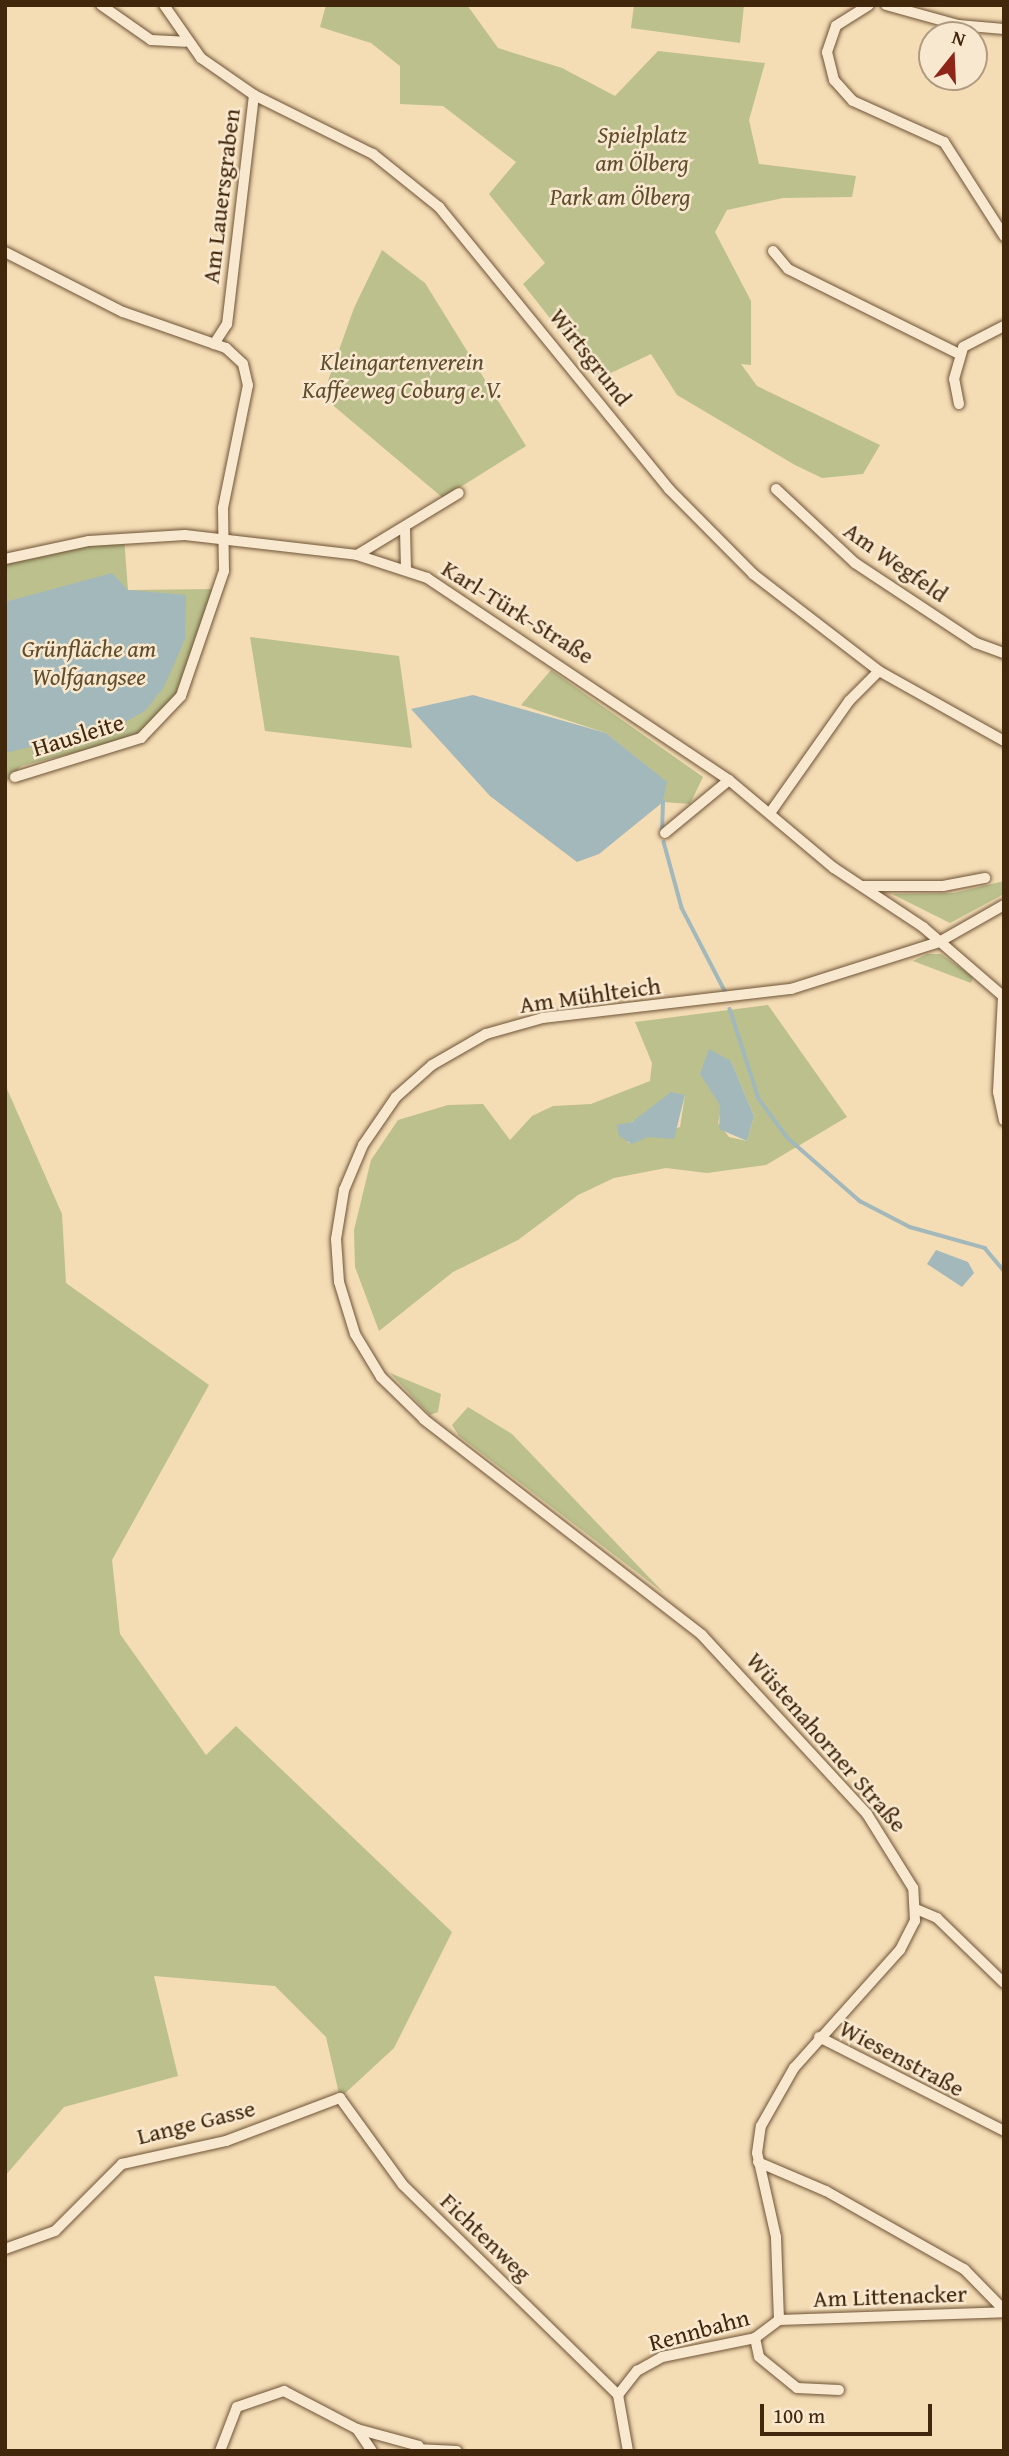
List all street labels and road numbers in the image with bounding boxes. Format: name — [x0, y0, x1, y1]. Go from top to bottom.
street label: Am Lauersgraben — [196, 107, 246, 285]
street label: Wirtsgrund — [544, 302, 638, 412]
street label: Am Wegfeld — [838, 516, 954, 608]
street label: Karl-Türk-Straße — [437, 554, 599, 670]
street label: Hausleite — [29, 707, 127, 763]
street label: Am Mühlteich — [517, 971, 663, 1019]
street label: Wüstenahorner Straße — [741, 1646, 913, 1838]
street label: Wiesenstraße — [835, 2013, 969, 2103]
street label: Lange Gasse — [134, 2093, 258, 2151]
street label: Fichtenweg — [435, 2187, 537, 2287]
street label: Am Littenacker — [813, 2279, 967, 2313]
street label: Rennbahn — [646, 2303, 752, 2357]

